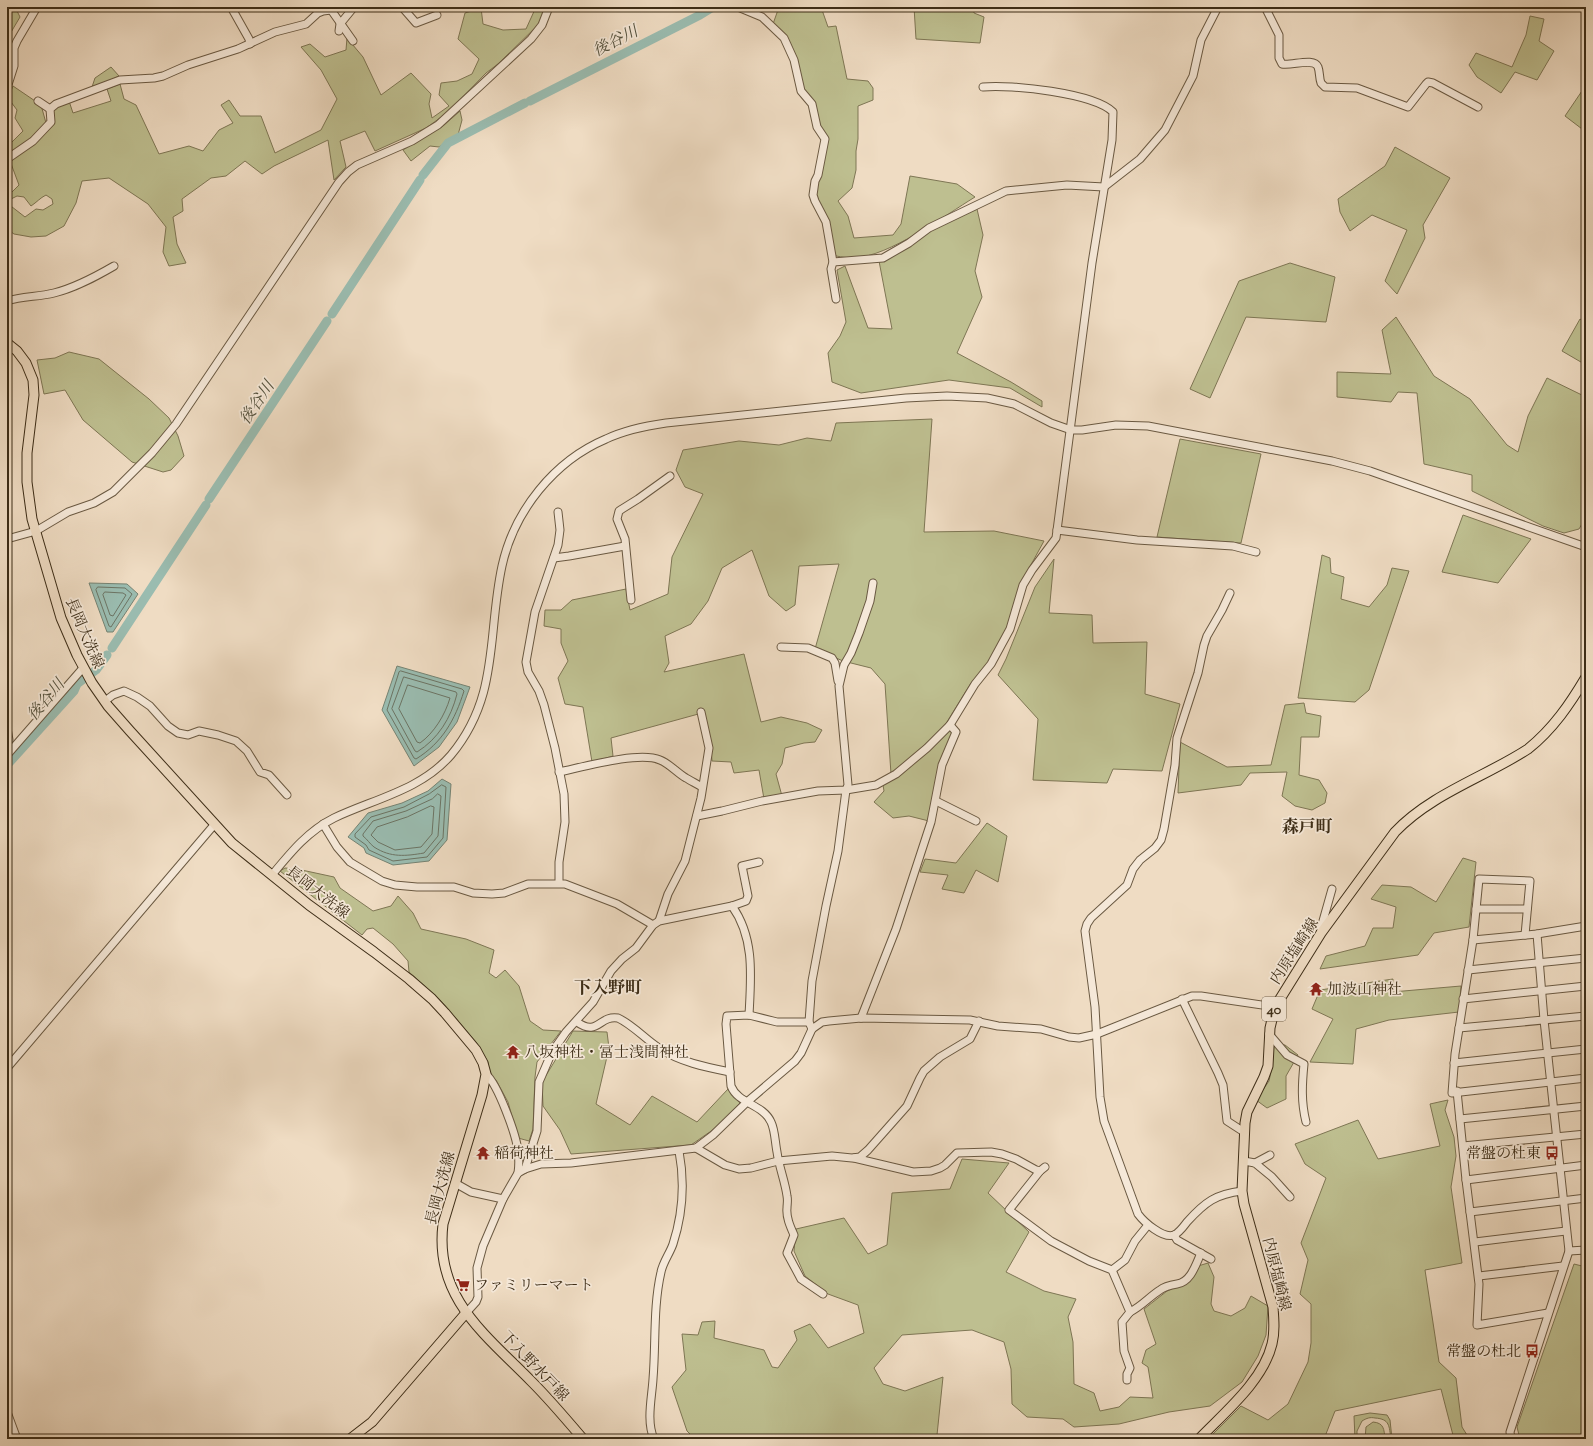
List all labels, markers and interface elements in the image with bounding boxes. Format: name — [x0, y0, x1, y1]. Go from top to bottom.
water label: 後谷川 — [590, 20, 645, 63]
water label: 後谷川 — [235, 375, 282, 430]
street label: 長岡大洗線 — [59, 595, 108, 672]
water label: 後谷川 — [23, 673, 72, 726]
district label: 森戸町 — [1282, 816, 1333, 840]
street label: 長岡大洗線 — [281, 862, 353, 925]
street label: 内原塩崎線 — [1266, 915, 1324, 989]
district label: 下入野町 — [574, 977, 642, 1001]
place label: 加波山神社 — [1327, 980, 1402, 1001]
temple icon: 加波山神社 — [1308, 981, 1324, 997]
road number: 40 — [1262, 997, 1286, 1021]
place label: 八坂神社・冨士浅間神社 — [524, 1043, 689, 1064]
temple icon: 八坂神社・冨士浅間神社 — [505, 1044, 521, 1060]
place label: 稲荷神社 — [494, 1144, 554, 1165]
place label: 常盤の杜東 — [1466, 1144, 1541, 1165]
temple icon: 稲荷神社 — [475, 1145, 491, 1161]
bus stop icon: 常盤の杜東 — [1544, 1145, 1560, 1161]
street label: 長岡大洗線 — [422, 1149, 461, 1227]
street label: 内原塩崎線 — [1256, 1235, 1295, 1313]
place label: ファミリーマート — [474, 1276, 594, 1297]
supermarket icon: ファミリーマート — [455, 1277, 471, 1293]
street label: 下入野水戸線 — [495, 1327, 573, 1407]
place label: 常盤の杜北 — [1446, 1342, 1521, 1363]
bus stop icon: 常盤の杜北 — [1524, 1343, 1540, 1359]

